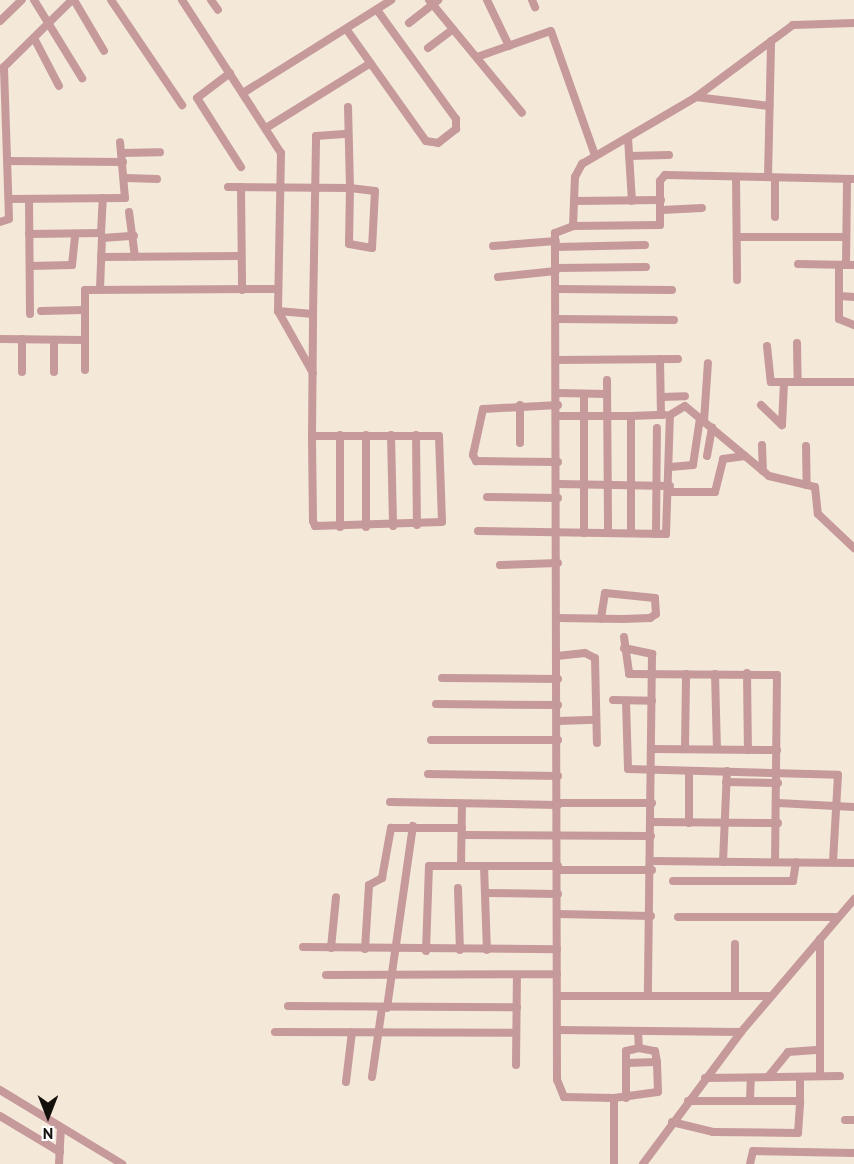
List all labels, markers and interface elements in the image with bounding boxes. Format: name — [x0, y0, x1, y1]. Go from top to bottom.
north arrow — [18, 1086, 78, 1146]
text: N — [43, 1124, 53, 1144]

